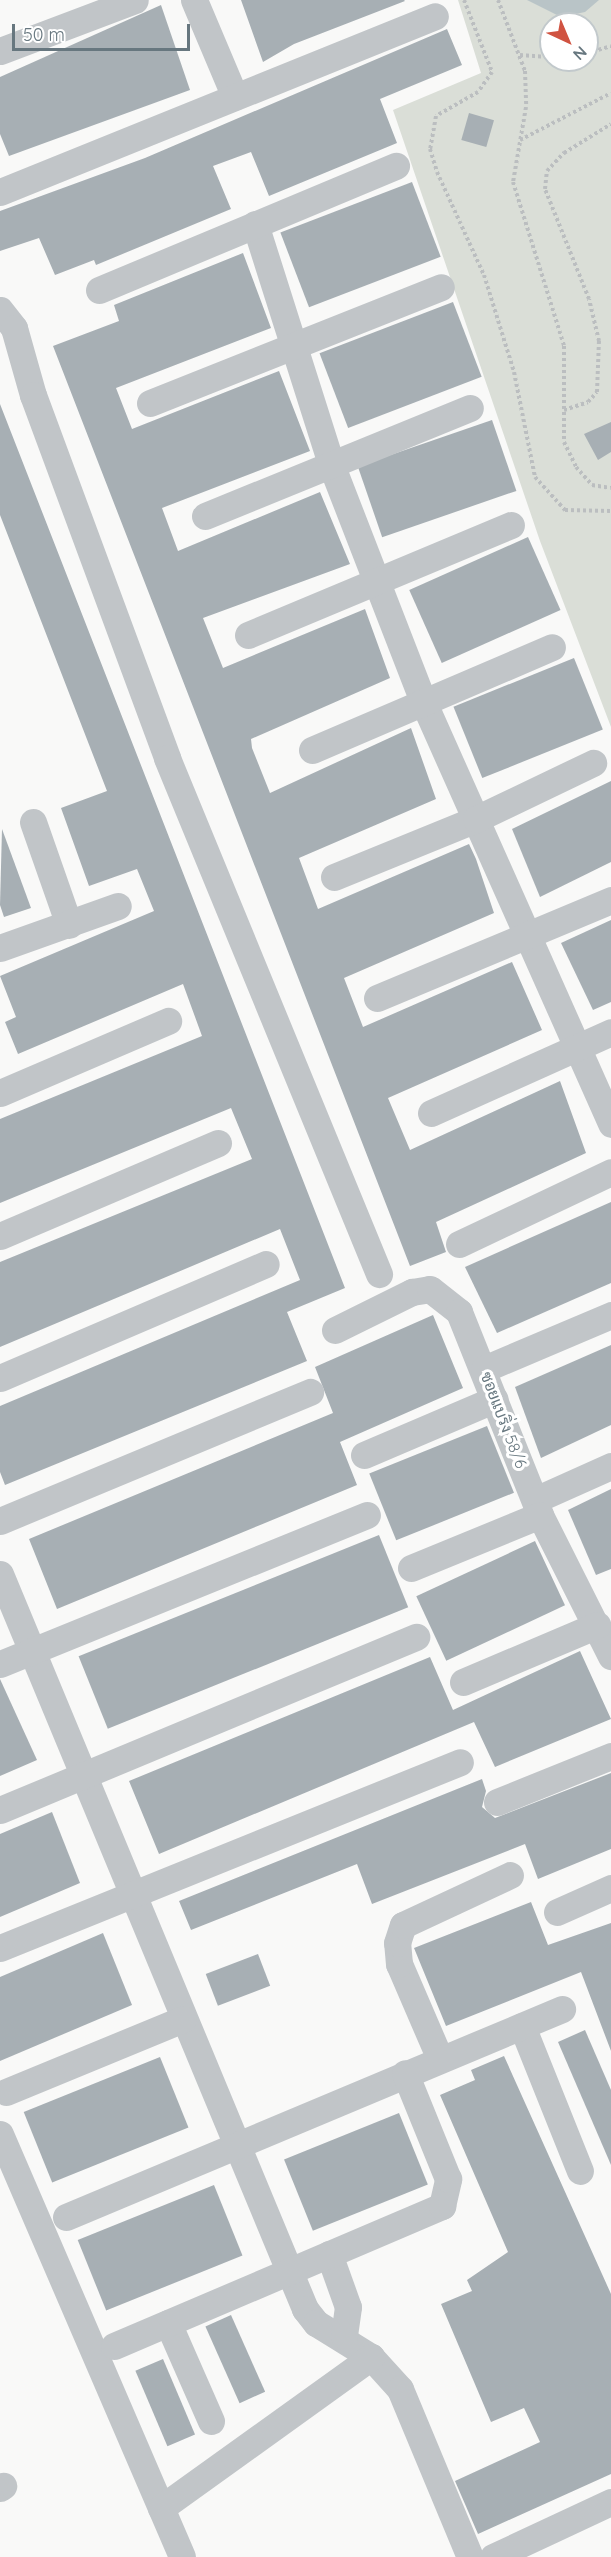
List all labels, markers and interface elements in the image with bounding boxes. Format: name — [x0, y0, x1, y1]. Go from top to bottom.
scale bar — [15, 12, 194, 50]
north arrow — [539, 12, 599, 72]
text: 50 m — [23, 23, 65, 46]
text: N — [569, 42, 591, 65]
street label: ซอยแบริ่ง 58/6 — [477, 1369, 531, 1471]

